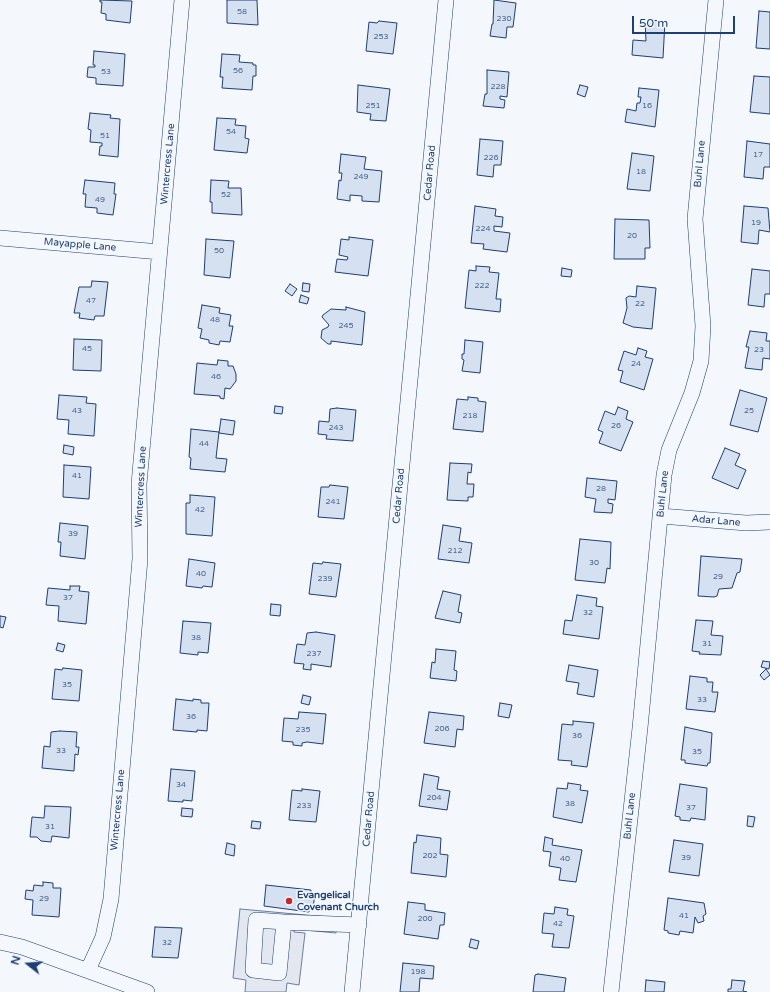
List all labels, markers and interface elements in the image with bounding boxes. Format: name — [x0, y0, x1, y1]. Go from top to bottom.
house number: 58 — [237, 7, 247, 17]
scale bar — [634, 8, 737, 34]
house number: 230 — [496, 14, 512, 24]
text: 50 m — [639, 16, 668, 30]
house number: 253 — [373, 32, 389, 42]
house number: 56 — [233, 66, 243, 76]
house number: 53 — [101, 67, 111, 77]
house number: 228 — [490, 82, 506, 92]
house number: 251 — [365, 101, 381, 111]
house number: 16 — [642, 101, 652, 111]
street label: Wintercress Lane — [158, 123, 178, 205]
house number: 54 — [226, 127, 236, 137]
house number: 51 — [100, 131, 110, 141]
street label: Buhl Lane — [692, 140, 708, 188]
street label: Cedar Road — [422, 145, 438, 201]
house number: 17 — [753, 150, 763, 160]
house number: 226 — [483, 153, 499, 163]
house number: 18 — [636, 167, 646, 177]
house number: 249 — [353, 172, 369, 182]
house number: 52 — [221, 190, 231, 200]
house number: 49 — [95, 195, 105, 205]
house number: 19 — [751, 218, 761, 228]
house number: 224 — [475, 224, 491, 234]
house number: 20 — [627, 231, 637, 241]
street label: Mayapple Lane — [43, 236, 117, 254]
house number: 50 — [214, 246, 224, 256]
house number: 222 — [474, 281, 490, 291]
house number: 47 — [86, 296, 96, 306]
house number: 22 — [635, 299, 645, 309]
house number: 48 — [210, 315, 220, 325]
house number: 245 — [338, 321, 354, 331]
house number: 45 — [82, 344, 92, 354]
house number: 23 — [754, 345, 764, 355]
house number: 24 — [631, 359, 641, 369]
house number: 46 — [211, 372, 221, 382]
house number: 43 — [72, 406, 82, 416]
house number: 25 — [744, 406, 754, 416]
house number: 218 — [462, 411, 478, 421]
house number: 26 — [611, 421, 621, 431]
house number: 243 — [328, 423, 344, 433]
house number: 44 — [199, 439, 209, 449]
street label: Wintercress Lane — [133, 446, 149, 528]
street label: Cedar Road — [391, 468, 407, 524]
street label: Buhl Lane — [655, 470, 671, 518]
house number: 41 — [72, 471, 82, 481]
house number: 28 — [596, 484, 606, 494]
house number: 241 — [325, 497, 341, 507]
house number: 42 — [195, 505, 205, 515]
street label: Adar Lane — [691, 513, 741, 529]
house number: 39 — [68, 529, 78, 539]
house number: 212 — [447, 546, 463, 556]
house number: 30 — [589, 558, 599, 568]
house number: 40 — [196, 569, 206, 579]
house number: 29 — [713, 572, 723, 582]
house number: 239 — [317, 574, 333, 584]
house number: 37 — [63, 593, 73, 603]
house number: 32 — [583, 608, 593, 618]
house number: 38 — [191, 633, 201, 643]
house number: 31 — [702, 639, 712, 649]
house number: 237 — [306, 649, 322, 659]
house number: 35 — [62, 680, 72, 690]
house number: 33 — [697, 695, 707, 705]
house number: 36 — [186, 712, 196, 722]
house number: 206 — [434, 724, 450, 734]
house number: 235 — [295, 725, 311, 735]
house number: 36 — [572, 731, 582, 741]
house number: 33 — [56, 746, 66, 756]
house number: 35 — [692, 747, 702, 757]
street label: Wintercress Lane — [108, 769, 128, 851]
house number: 34 — [176, 780, 186, 790]
street label: Cedar Road — [361, 791, 377, 847]
street label: Buhl Lane — [622, 792, 638, 840]
house number: 204 — [426, 793, 442, 803]
house number: 38 — [565, 799, 575, 809]
house number: 233 — [296, 801, 312, 811]
house number: 37 — [686, 803, 696, 813]
house number: 31 — [45, 822, 55, 832]
house number: 202 — [422, 851, 438, 861]
house number: 39 — [681, 853, 691, 863]
house number: 40 — [560, 854, 570, 864]
place label: Evangelical Covenant Church — [297, 889, 379, 912]
house number: 29 — [39, 894, 49, 904]
marker: Evangelical Covenant Church — [284, 896, 294, 906]
house number: 41 — [679, 911, 689, 921]
house number: 200 — [417, 914, 433, 924]
house number: 42 — [553, 919, 563, 929]
house number: 32 — [162, 938, 172, 948]
north arrow — [8, 944, 48, 984]
text: N — [9, 954, 24, 966]
house number: 198 — [410, 967, 426, 977]

